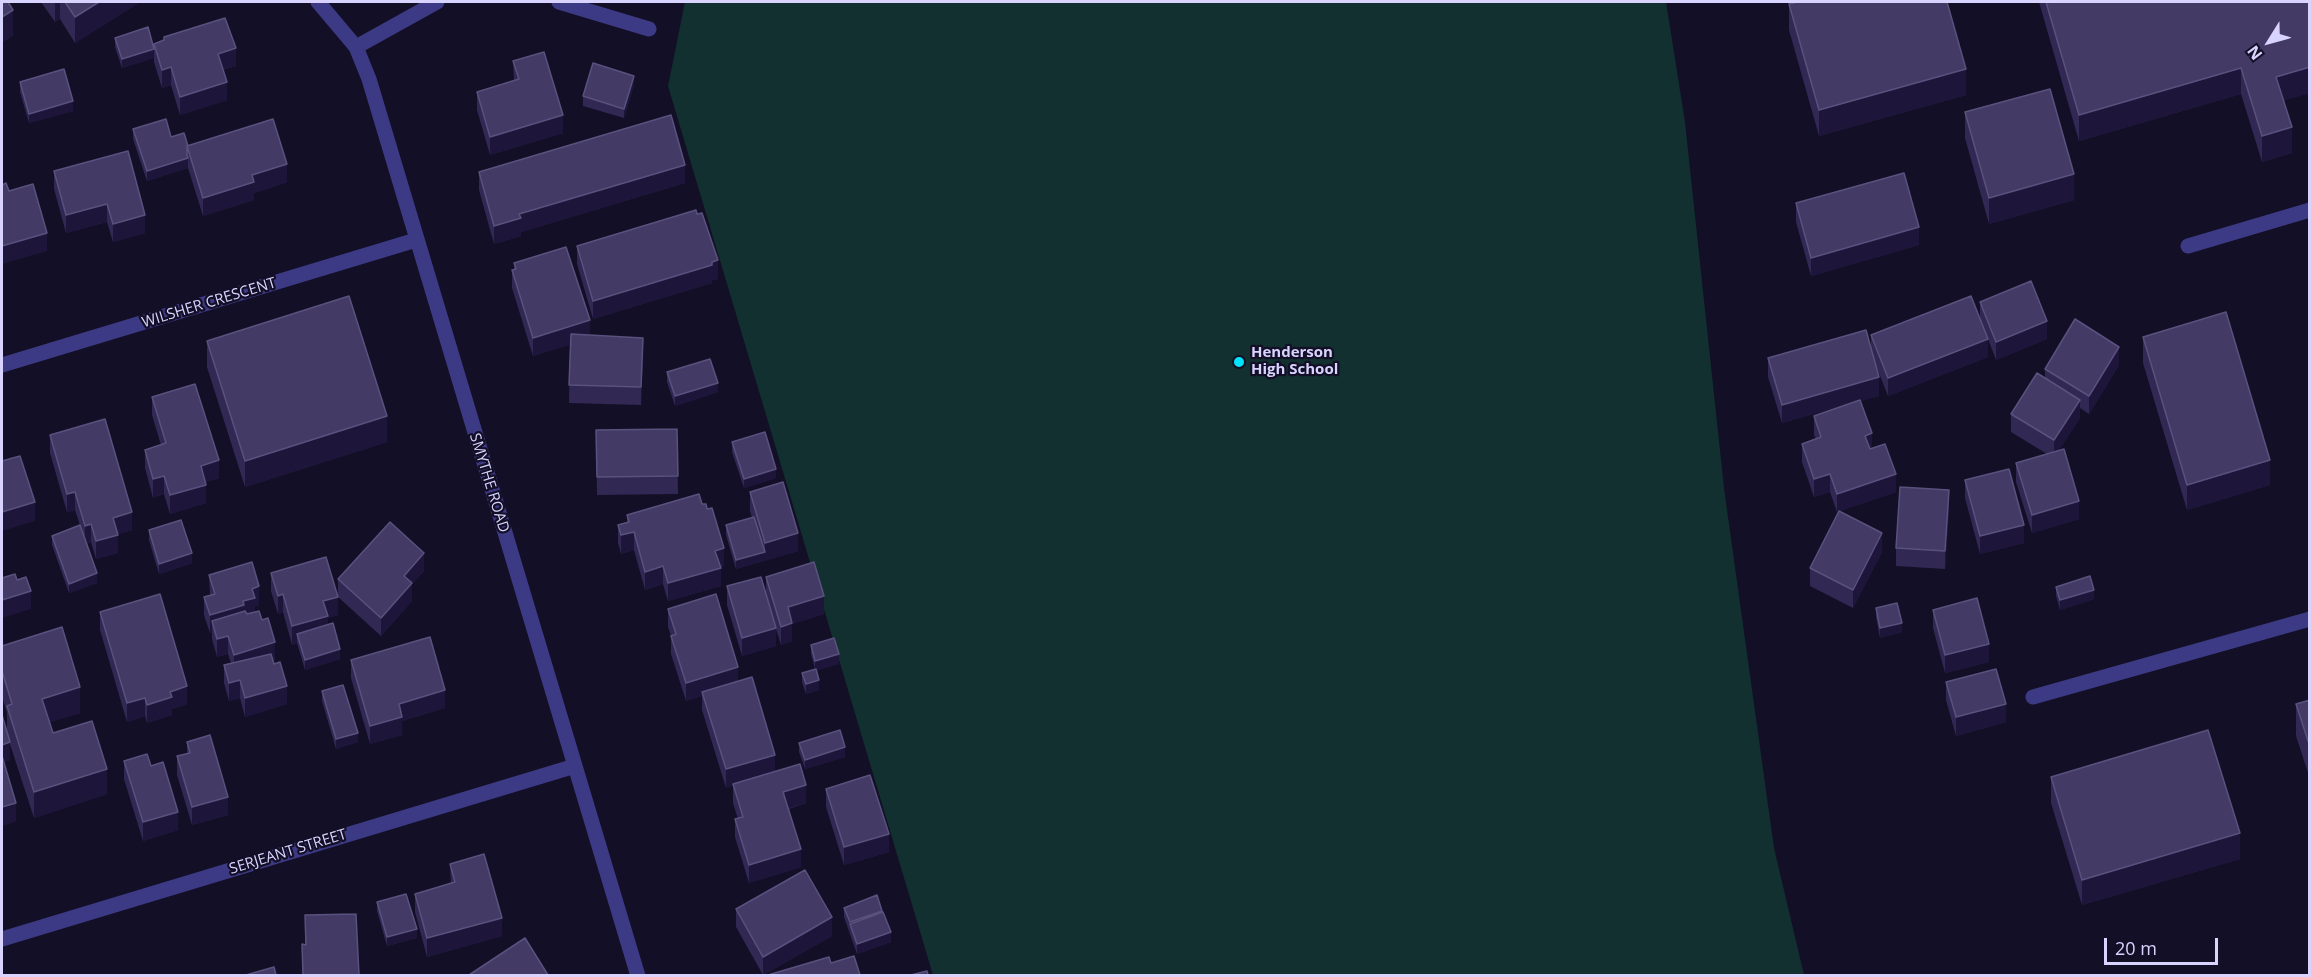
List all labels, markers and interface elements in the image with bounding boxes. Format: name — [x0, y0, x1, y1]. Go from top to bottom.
north arrow — [2239, 12, 2299, 72]
text: N — [2242, 41, 2267, 65]
street label: WILSHER CRESCENT — [140, 274, 278, 332]
place label: Henderson High School — [1251, 344, 1338, 379]
marker: Henderson High School — [1232, 355, 1246, 369]
street label: SMYTHE ROAD — [465, 431, 513, 535]
street label: SERJEANT STREET — [227, 826, 349, 878]
scale bar — [2107, 926, 2221, 964]
text: 20 m — [2115, 936, 2157, 960]

